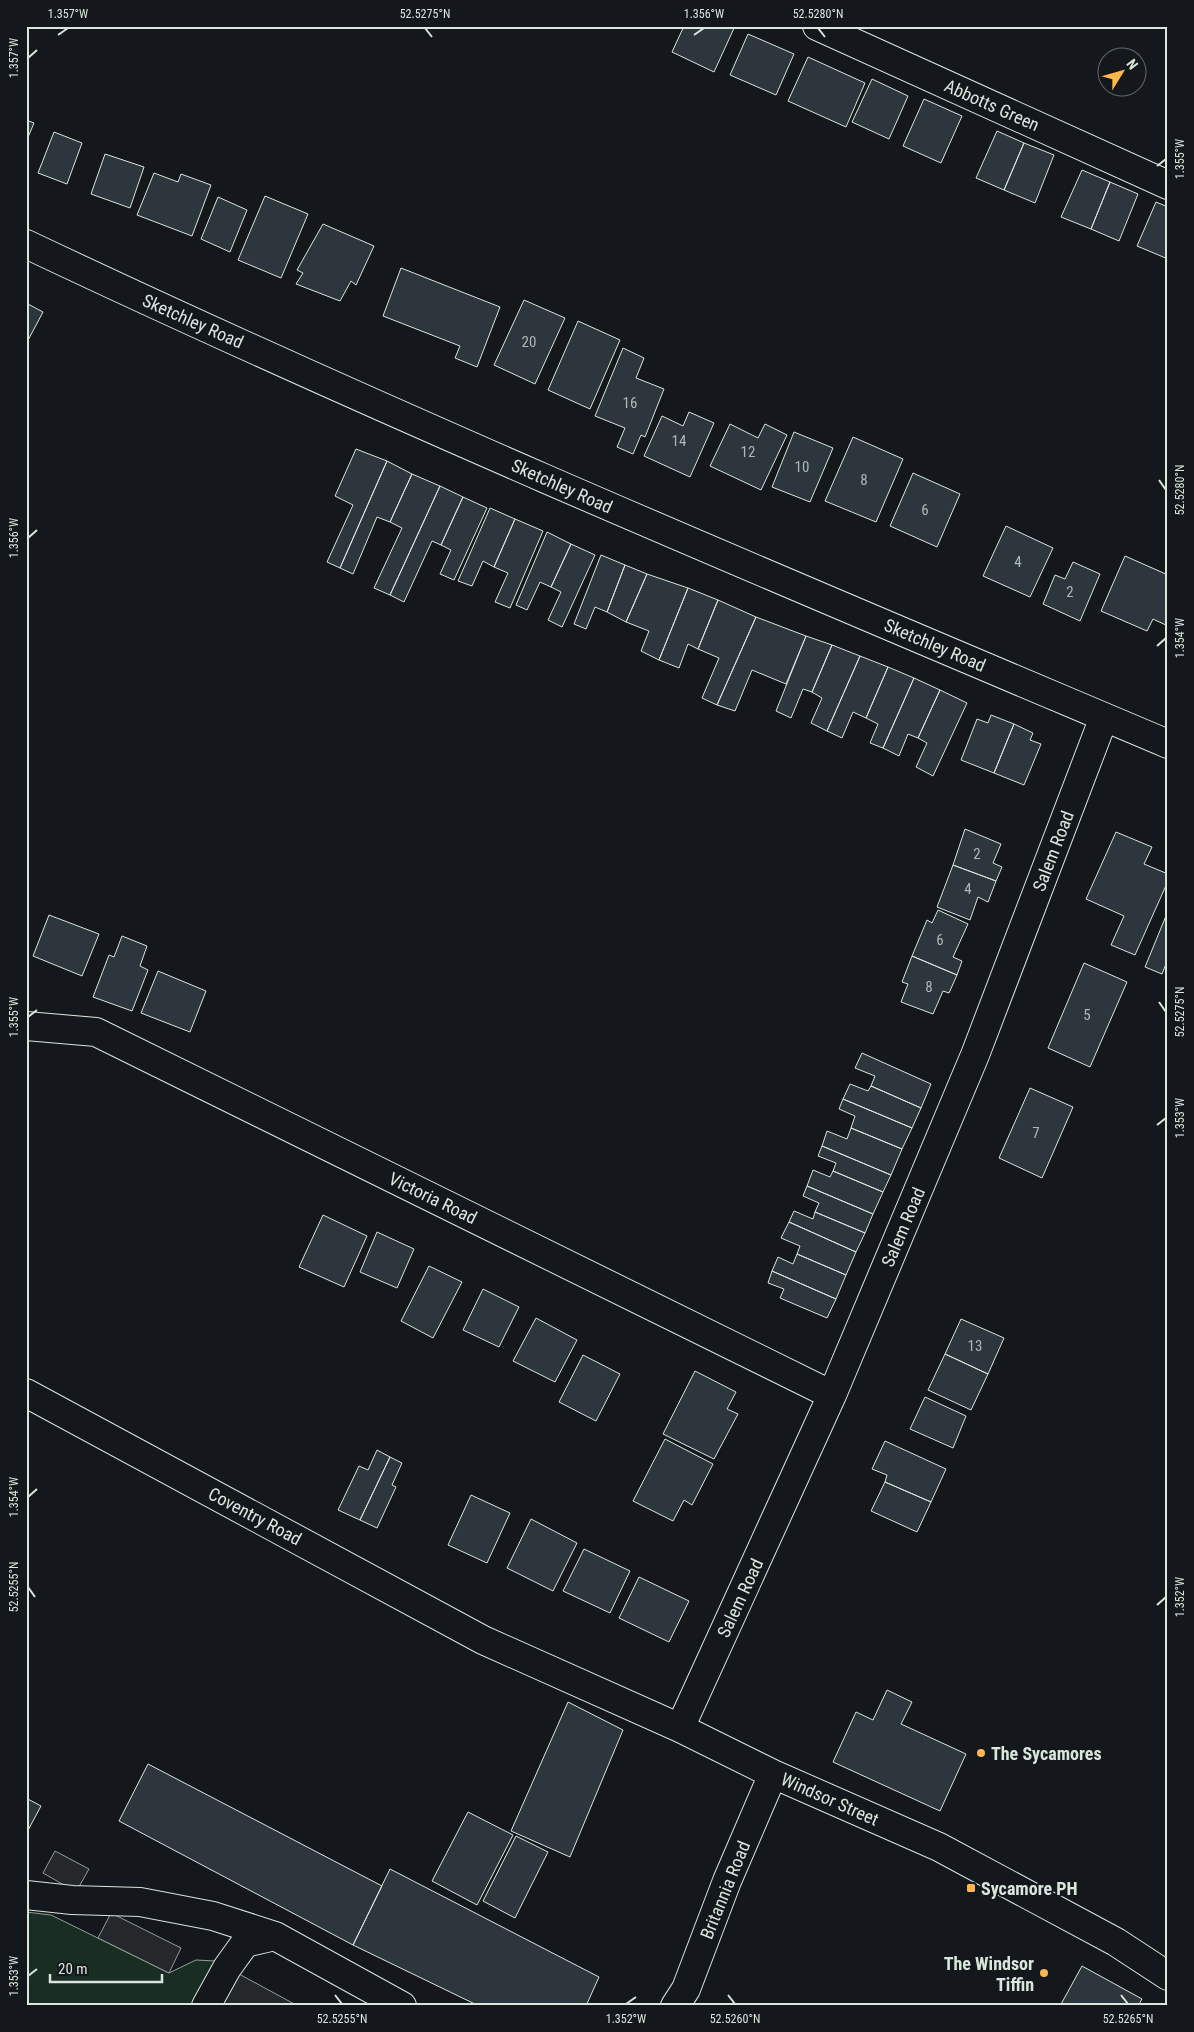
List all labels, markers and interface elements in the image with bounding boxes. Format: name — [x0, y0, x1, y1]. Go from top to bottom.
text: 1.357°W — [48, 7, 88, 21]
text: 52.5275°N — [400, 7, 450, 21]
text: 1.356°W — [684, 7, 724, 21]
text: 52.5280°N — [793, 7, 843, 21]
text: 1.357°W — [7, 38, 21, 78]
north arrow — [1096, 48, 1146, 98]
text: N — [1123, 56, 1141, 72]
street label: Abbotts Green — [941, 75, 1043, 135]
text: 1.355°W — [1173, 139, 1187, 179]
street label: Sketchley Road — [139, 289, 247, 353]
house number: 20 — [522, 333, 536, 351]
house number: 16 — [623, 394, 637, 412]
house number: 14 — [672, 432, 686, 450]
house number: 12 — [741, 443, 755, 461]
street label: Sketchley Road — [508, 454, 616, 518]
house number: 10 — [795, 458, 809, 476]
text: 52.5280°N — [1173, 465, 1187, 515]
house number: 8 — [860, 471, 868, 489]
house number: 6 — [921, 501, 929, 519]
text: 1.356°W — [7, 518, 21, 558]
house number: 4 — [1014, 553, 1022, 571]
house number: 2 — [1066, 583, 1074, 601]
street label: Sketchley Road — [881, 614, 989, 676]
text: 1.354°W — [1173, 618, 1187, 658]
street label: Salem Road — [1028, 808, 1078, 894]
house number: 2 — [973, 845, 981, 863]
house number: 4 — [964, 880, 972, 898]
house number: 6 — [936, 931, 944, 949]
house number: 8 — [925, 978, 933, 996]
text: 52.5275°N — [1173, 987, 1187, 1037]
text: 1.355°W — [7, 997, 21, 1037]
house number: 5 — [1083, 1006, 1091, 1024]
text: 1.353°W — [1173, 1098, 1187, 1138]
house number: 7 — [1032, 1124, 1040, 1142]
street label: Victoria Road — [386, 1168, 480, 1228]
street label: Salem Road — [877, 1184, 929, 1270]
house number: 13 — [968, 1337, 982, 1355]
text: 1.354°W — [7, 1477, 21, 1517]
street label: Coventry Road — [205, 1483, 305, 1549]
street label: Salem Road — [713, 1555, 767, 1641]
text: 52.5255°N — [7, 1562, 21, 1612]
text: 1.352°W — [1173, 1577, 1187, 1617]
place label: The Sycamores — [991, 1743, 1102, 1764]
marker: The Sycamores — [975, 1747, 987, 1759]
street label: Windsor Street — [778, 1768, 882, 1830]
street label: Britannia Road — [696, 1838, 754, 1942]
place label: Sycamore PH — [981, 1878, 1078, 1899]
marker: Sycamore PH — [965, 1882, 977, 1894]
scale bar — [50, 1952, 162, 1984]
place label: The Windsor Tiffin — [944, 1953, 1034, 1995]
text: 1.353°W — [7, 1956, 21, 1996]
text: 20 m — [58, 1960, 88, 1978]
marker: The Windsor Tiffin — [1038, 1967, 1050, 1979]
text: 52.5255°N — [317, 2012, 367, 2026]
text: 1.352°W — [606, 2012, 646, 2026]
text: 52.5260°N — [710, 2012, 760, 2026]
text: 52.5265°N — [1103, 2012, 1153, 2026]

